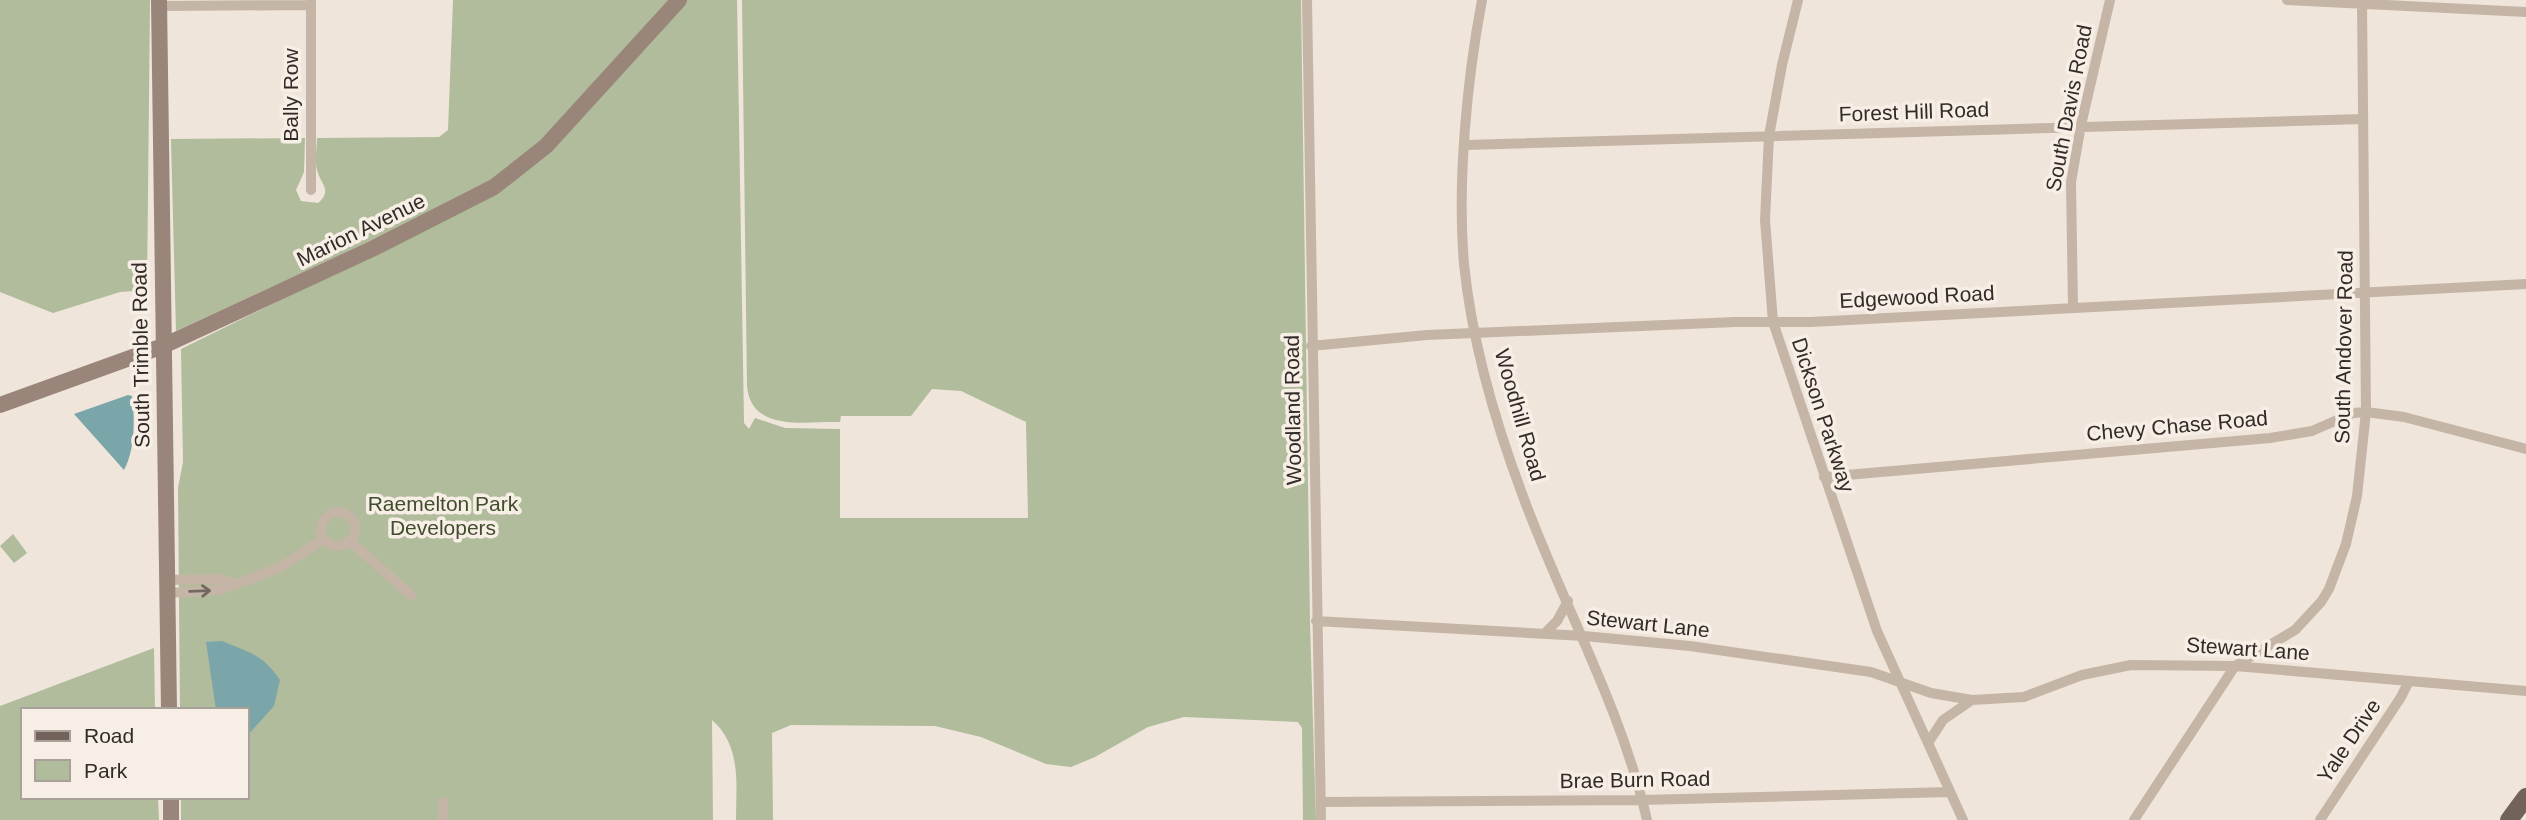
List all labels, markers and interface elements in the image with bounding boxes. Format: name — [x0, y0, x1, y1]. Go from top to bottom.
street label: South Davis Road — [2041, 23, 2096, 193]
street label: Bally Row — [279, 47, 302, 142]
street label: Forest Hill Road — [1838, 97, 1990, 126]
street label: Marion Avenue — [293, 189, 429, 271]
street label: South Andover Road — [2330, 250, 2357, 444]
street label: South Trimble Road — [127, 262, 154, 448]
street label: Edgewood Road — [1839, 281, 1995, 312]
street label: Woodland Road — [1280, 335, 1305, 485]
street label: Dickson Parkway — [1788, 335, 1859, 495]
street label: Woodhill Road — [1491, 346, 1550, 483]
street label: Chevy Chase Road — [2085, 406, 2269, 445]
park label: Raemelton Park Developers — [368, 492, 519, 539]
one-way arrow — [188, 585, 211, 598]
street label: Stewart Lane — [1585, 606, 1711, 641]
street label: Stewart Lane — [2186, 633, 2311, 664]
street label: Yale Drive — [2312, 695, 2385, 787]
legend — [21, 708, 248, 799]
text: Road — [84, 724, 134, 747]
text: Park — [84, 759, 128, 782]
street label: Brae Burn Road — [1560, 767, 1710, 792]

